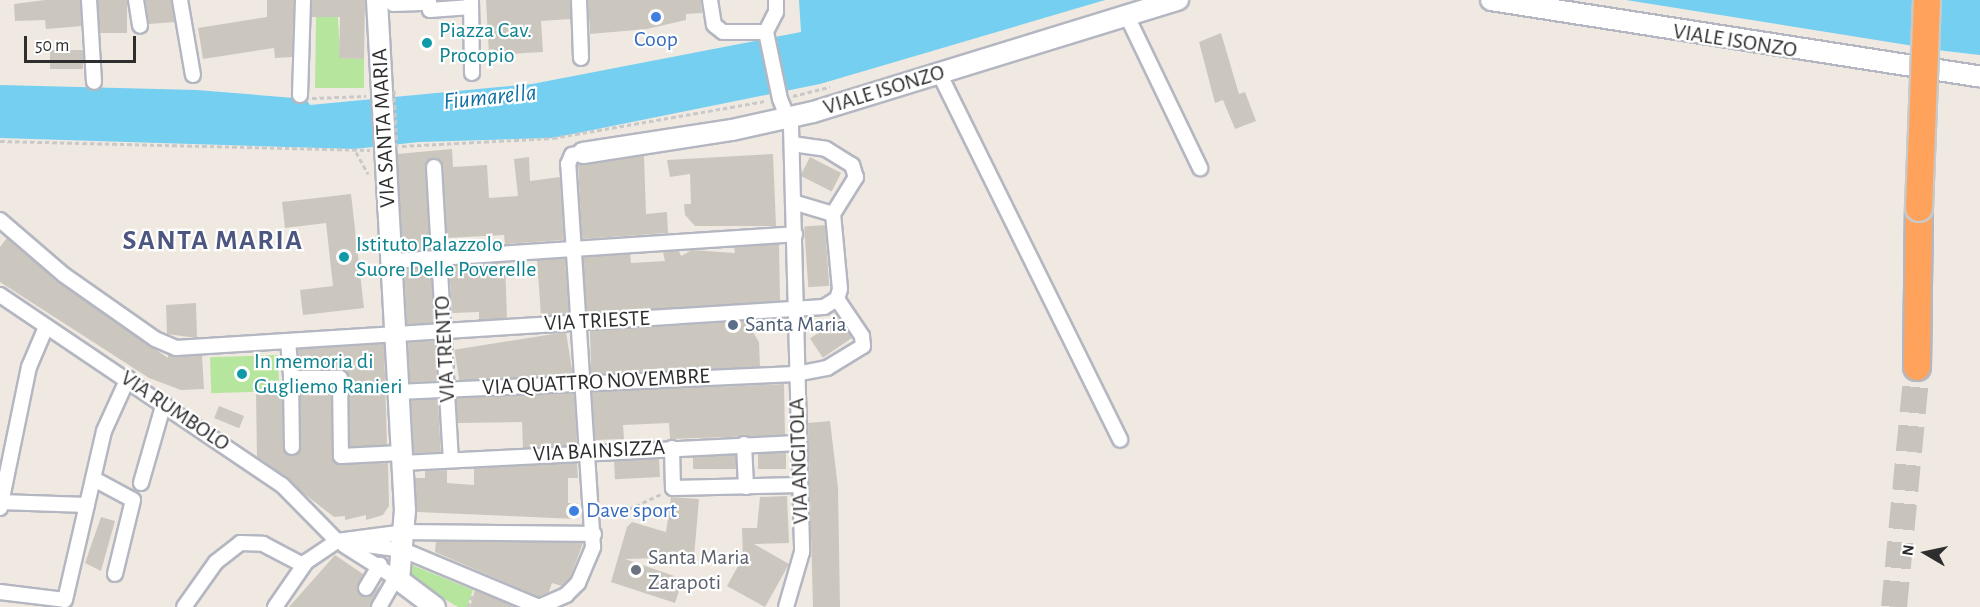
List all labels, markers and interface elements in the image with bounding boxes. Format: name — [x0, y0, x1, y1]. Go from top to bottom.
marker: Coop — [649, 10, 663, 24]
place label: Piazza Cav. Procopio — [439, 17, 532, 68]
street label: VIALE ISONZO — [1671, 18, 1799, 64]
scale bar — [27, 24, 140, 62]
place label: Coop — [634, 27, 678, 53]
marker: Piazza Cav. Procopio — [420, 36, 434, 50]
text: 50 m — [35, 37, 69, 55]
street label: VIA SANTA MARIA — [367, 48, 401, 208]
street label: VIALE ISONZO — [820, 59, 948, 121]
water label: Fiumarella — [442, 79, 538, 117]
district label: SANTA MARIA — [123, 224, 303, 258]
place label: Istituto Palazzolo Suore Delle Poverelle — [356, 231, 536, 282]
marker: Istituto Palazzolo Suore Delle Poverelle — [337, 250, 351, 264]
street label: VIA TRENTO — [429, 295, 461, 403]
street label: VIA TRIESTE — [544, 305, 650, 337]
place label: Santa Maria — [745, 312, 847, 338]
marker: Santa Maria — [726, 318, 740, 332]
place label: In memoria di Gugliemo Ranieri — [254, 348, 403, 400]
street label: VIA QUATTRO NOVEMBRE — [481, 363, 711, 401]
street label: VIA RUMBOLO — [116, 365, 234, 457]
marker: In memoria di Gugliemo Ranieri — [235, 367, 249, 381]
street label: VIA ANGITOLA — [784, 397, 814, 525]
street label: VIA BAINSIZZA — [532, 434, 666, 468]
place label: Dave sport — [586, 498, 677, 524]
marker: Dave sport — [567, 504, 581, 518]
north arrow — [1896, 523, 1956, 583]
text: N — [1899, 543, 1917, 557]
place label: Santa Maria Zarapoti — [648, 544, 750, 596]
marker: Santa Maria Zarapoti — [629, 563, 643, 577]

